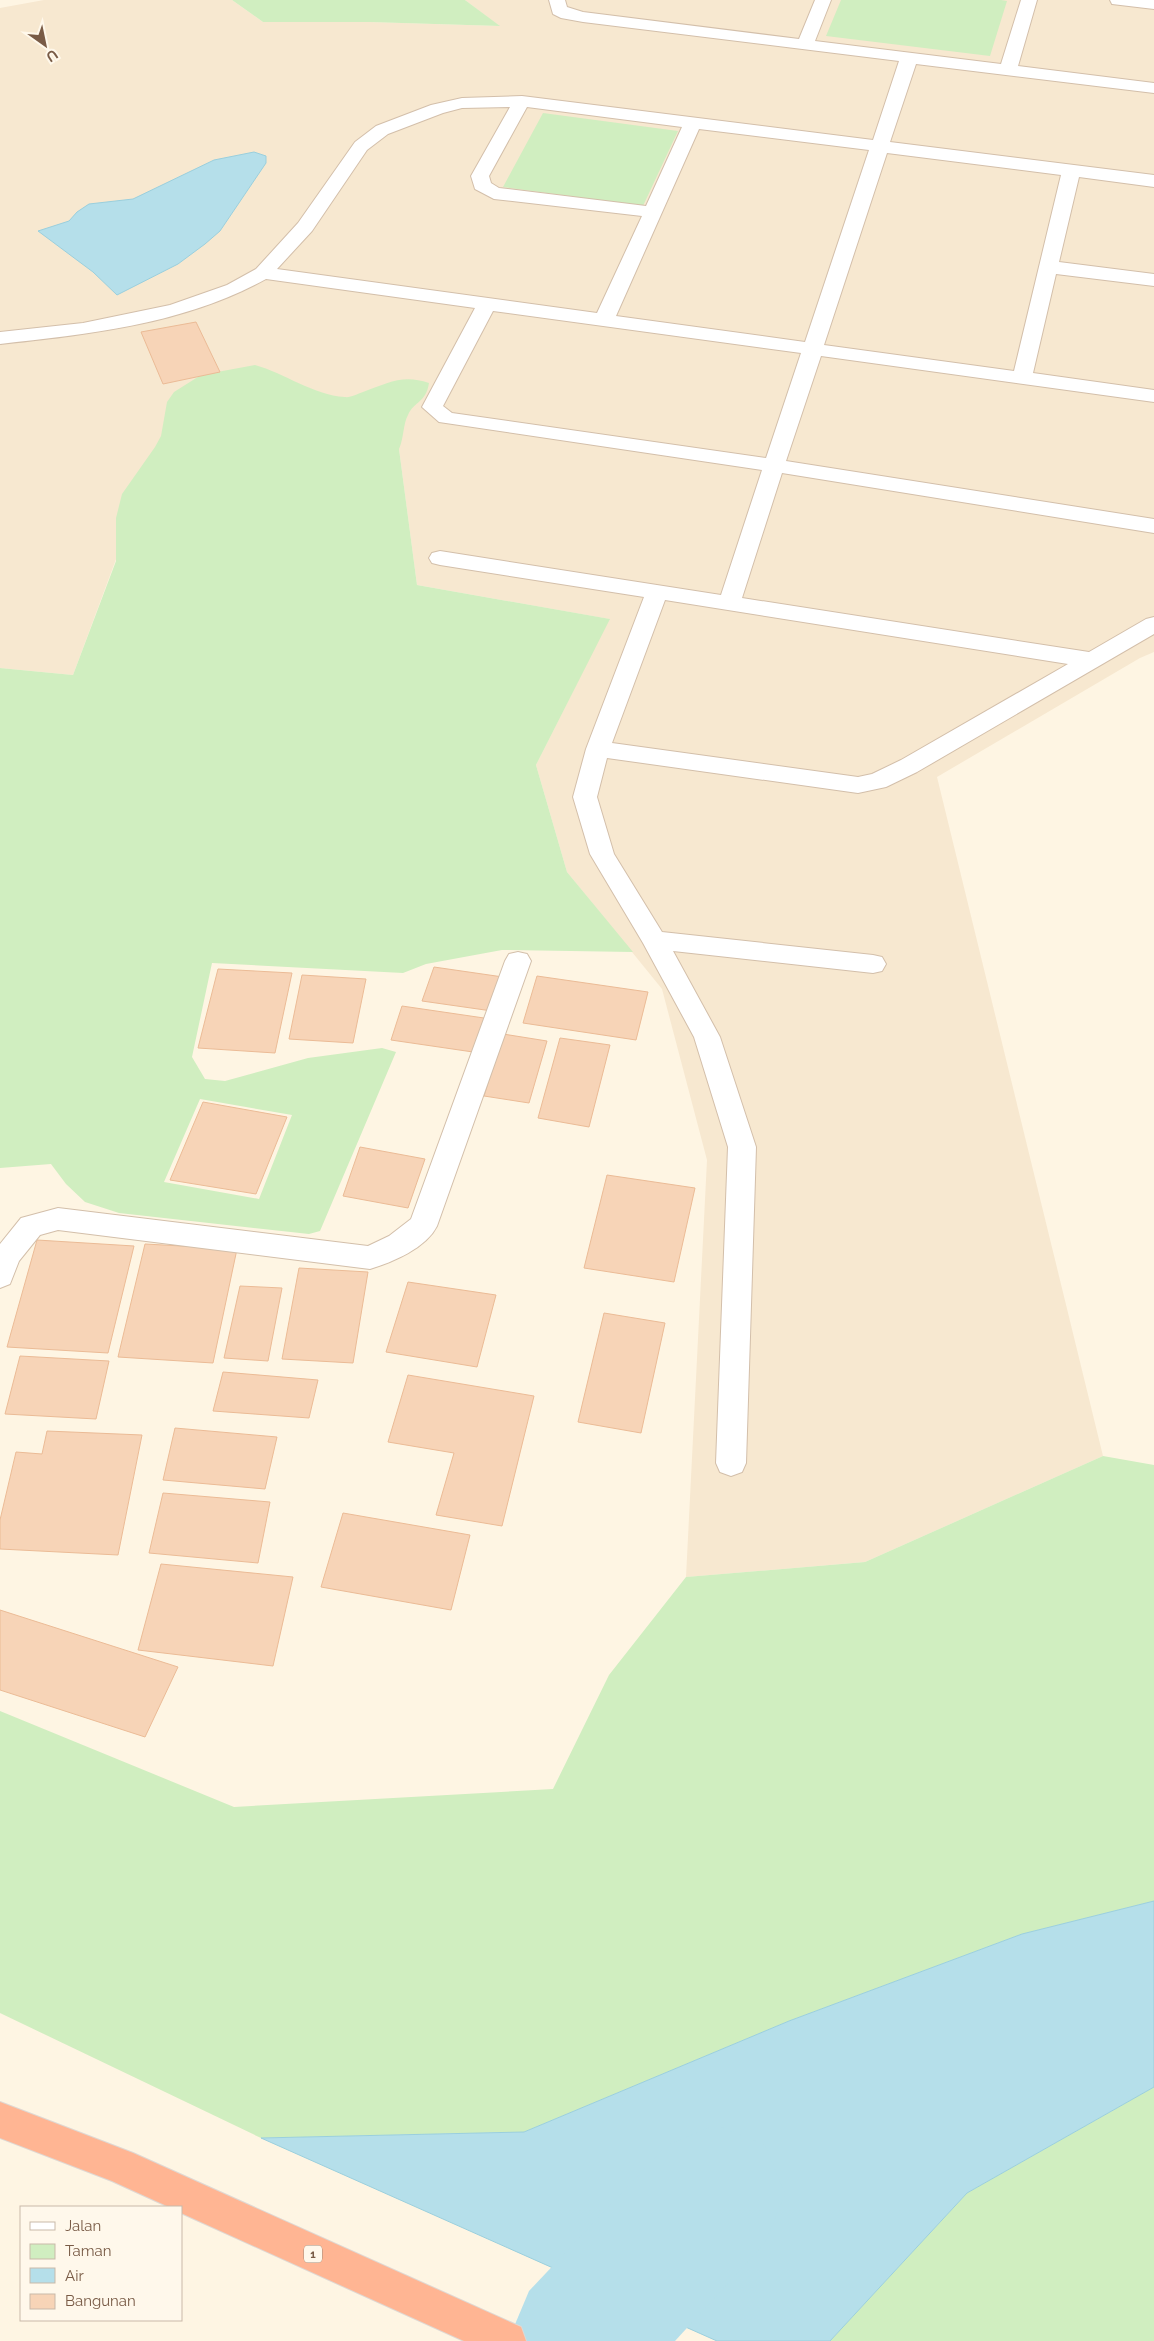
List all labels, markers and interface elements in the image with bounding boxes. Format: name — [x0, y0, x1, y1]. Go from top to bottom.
north arrow — [20, 20, 70, 70]
text: U — [43, 46, 61, 65]
legend — [20, 2206, 182, 2321]
text: Jalan — [65, 2217, 101, 2235]
text: Taman — [65, 2242, 111, 2260]
road number: 1 — [304, 2246, 322, 2262]
text: Air — [65, 2267, 84, 2285]
text: Bangunan — [65, 2292, 136, 2310]

